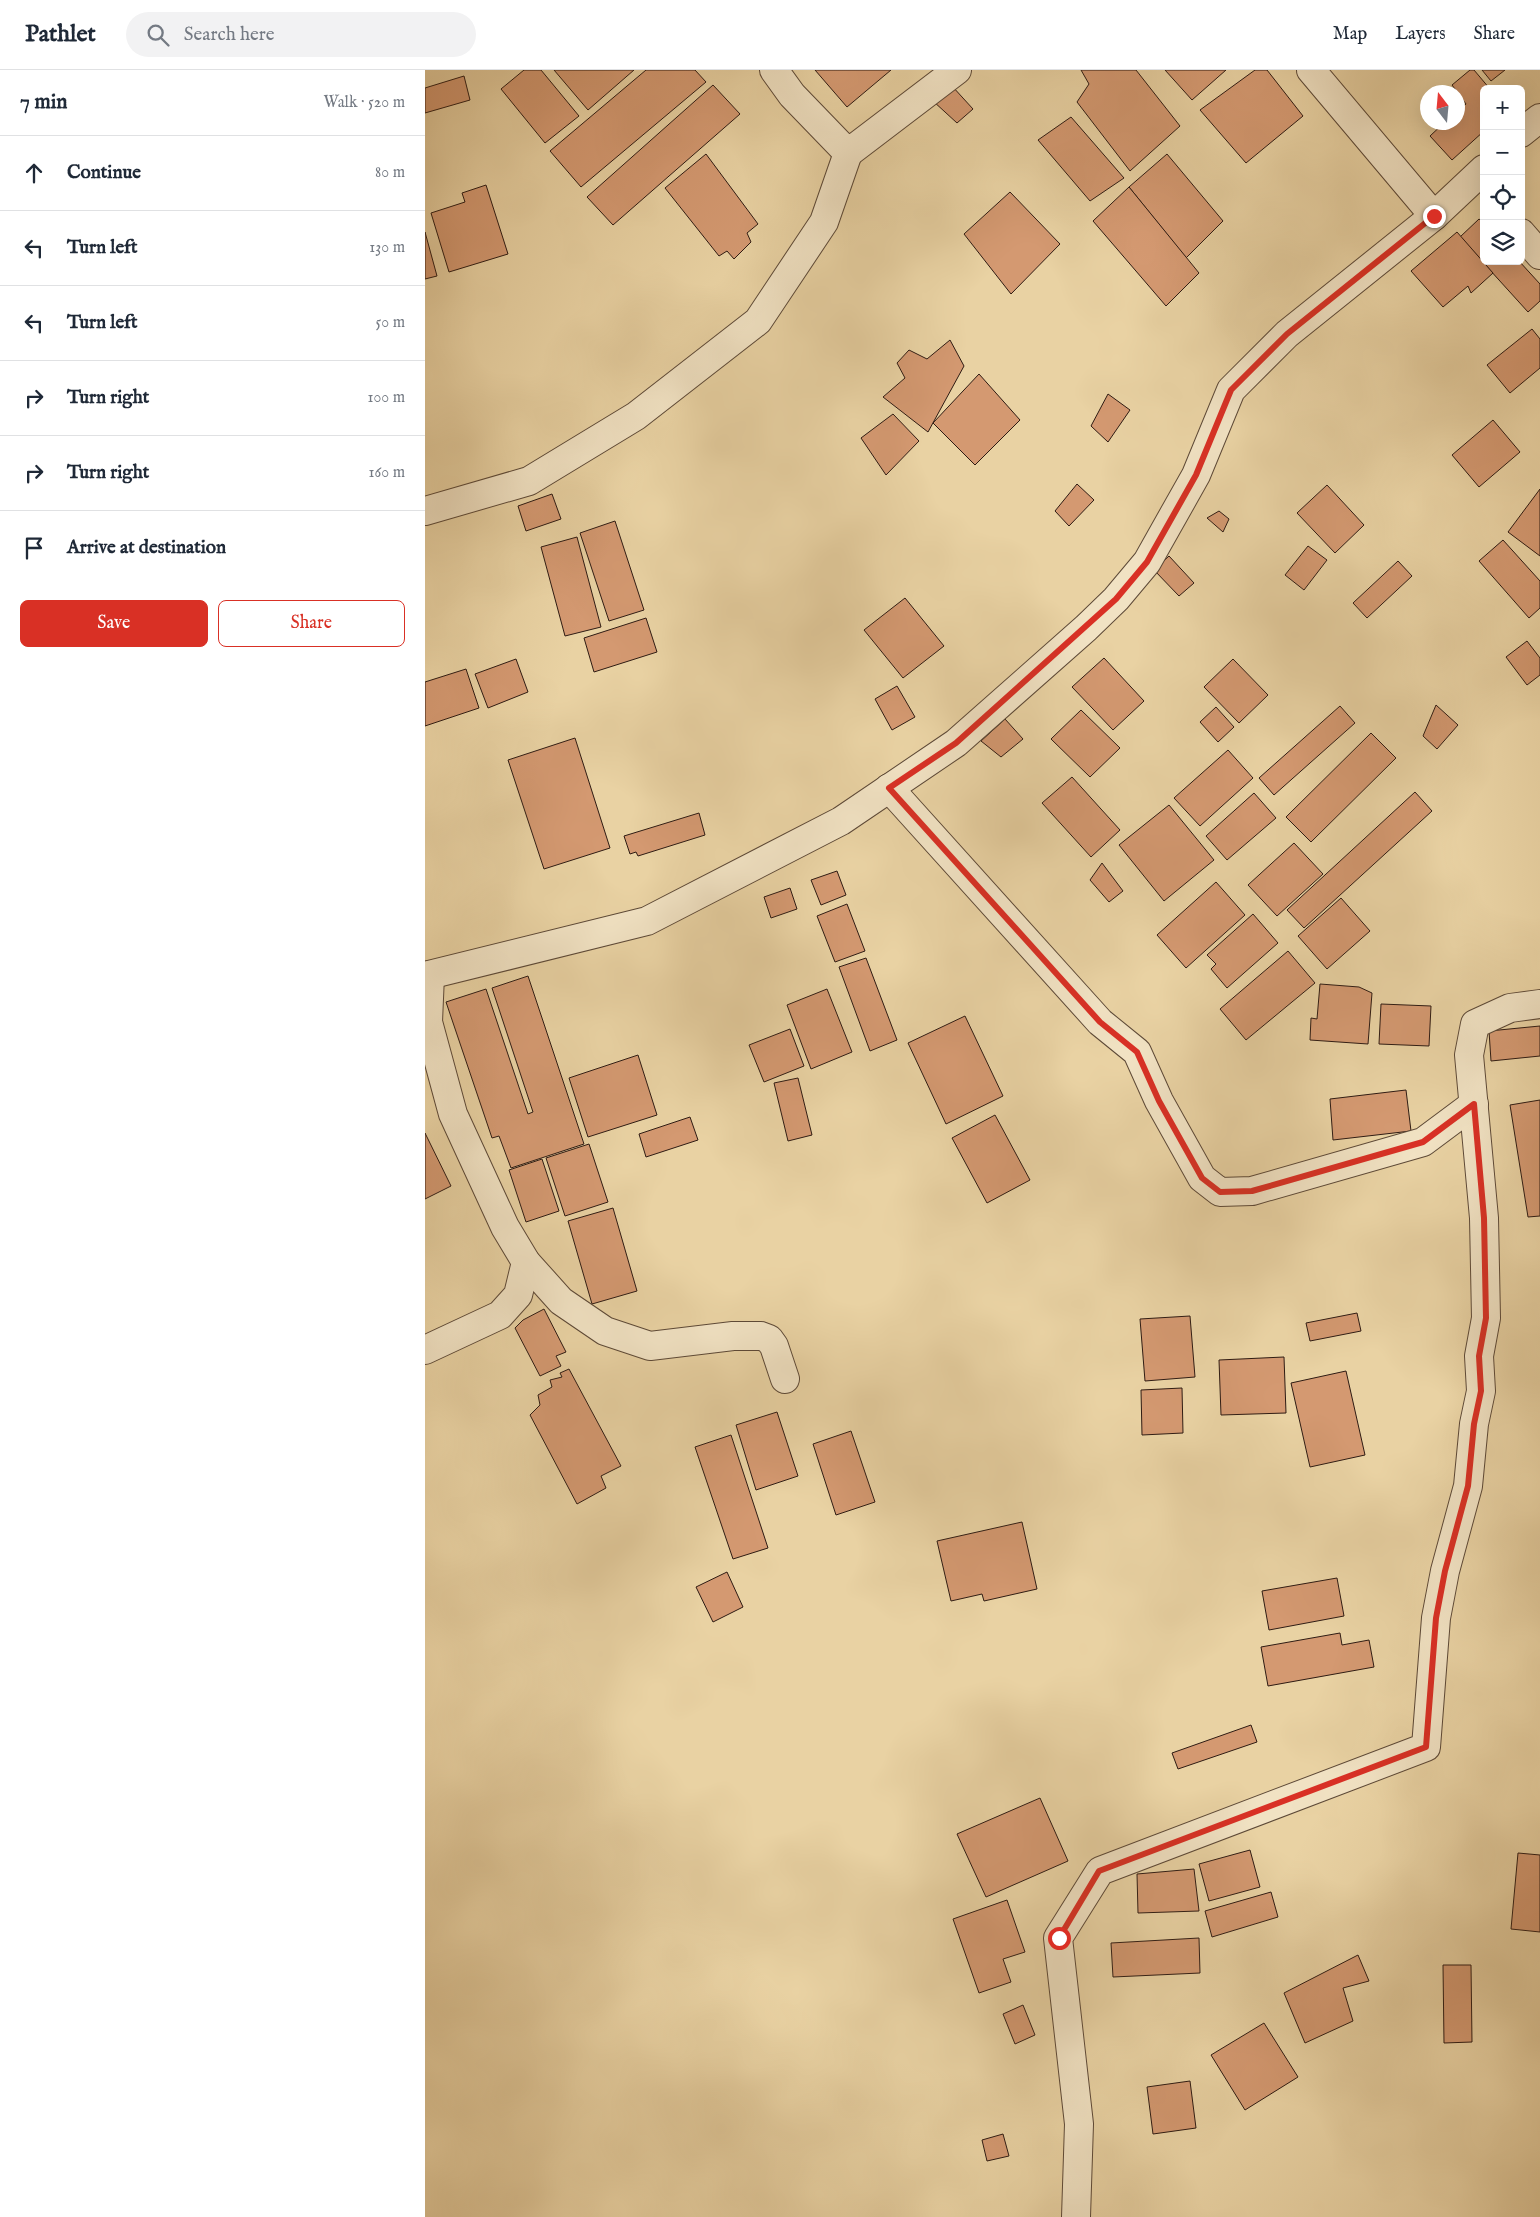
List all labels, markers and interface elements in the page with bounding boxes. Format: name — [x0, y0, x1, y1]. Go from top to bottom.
search box — [126, 12, 476, 57]
text: Pathlet — [25, 19, 96, 50]
icon: search — [144, 21, 172, 49]
text: Search here — [184, 23, 274, 47]
text: Map — [1333, 23, 1367, 46]
text: Layers — [1395, 23, 1446, 46]
text: Share — [1474, 23, 1515, 46]
north arrow — [1420, 85, 1465, 130]
map controls — [1480, 85, 1525, 265]
button: + — [1480, 85, 1525, 130]
text: 7 min — [20, 89, 67, 116]
text: Walk · 520 m — [323, 93, 405, 113]
button: − — [1480, 130, 1525, 175]
icon: ahead — [20, 159, 48, 187]
text: Continue — [67, 161, 141, 185]
text: 80 m — [375, 163, 405, 183]
button: locate — [1480, 175, 1525, 220]
route end — [1423, 205, 1446, 228]
button: layers — [1480, 220, 1525, 265]
icon: left — [20, 234, 48, 262]
text: Turn left — [67, 236, 138, 260]
text: 130 m — [369, 238, 405, 258]
icon: left — [20, 309, 48, 337]
text: Turn left — [67, 311, 138, 335]
text: 50 m — [376, 313, 405, 333]
icon: right — [20, 384, 48, 412]
text: Turn right — [67, 386, 149, 410]
text: 100 m — [368, 388, 405, 408]
icon: right — [20, 459, 48, 487]
text: Turn right — [67, 461, 149, 485]
text: 160 m — [369, 463, 405, 483]
icon: arrive — [20, 534, 48, 562]
text: Arrive at destination — [67, 536, 226, 560]
button: Save — [20, 600, 208, 647]
button: Share — [218, 600, 405, 647]
route start — [1048, 1927, 1071, 1950]

